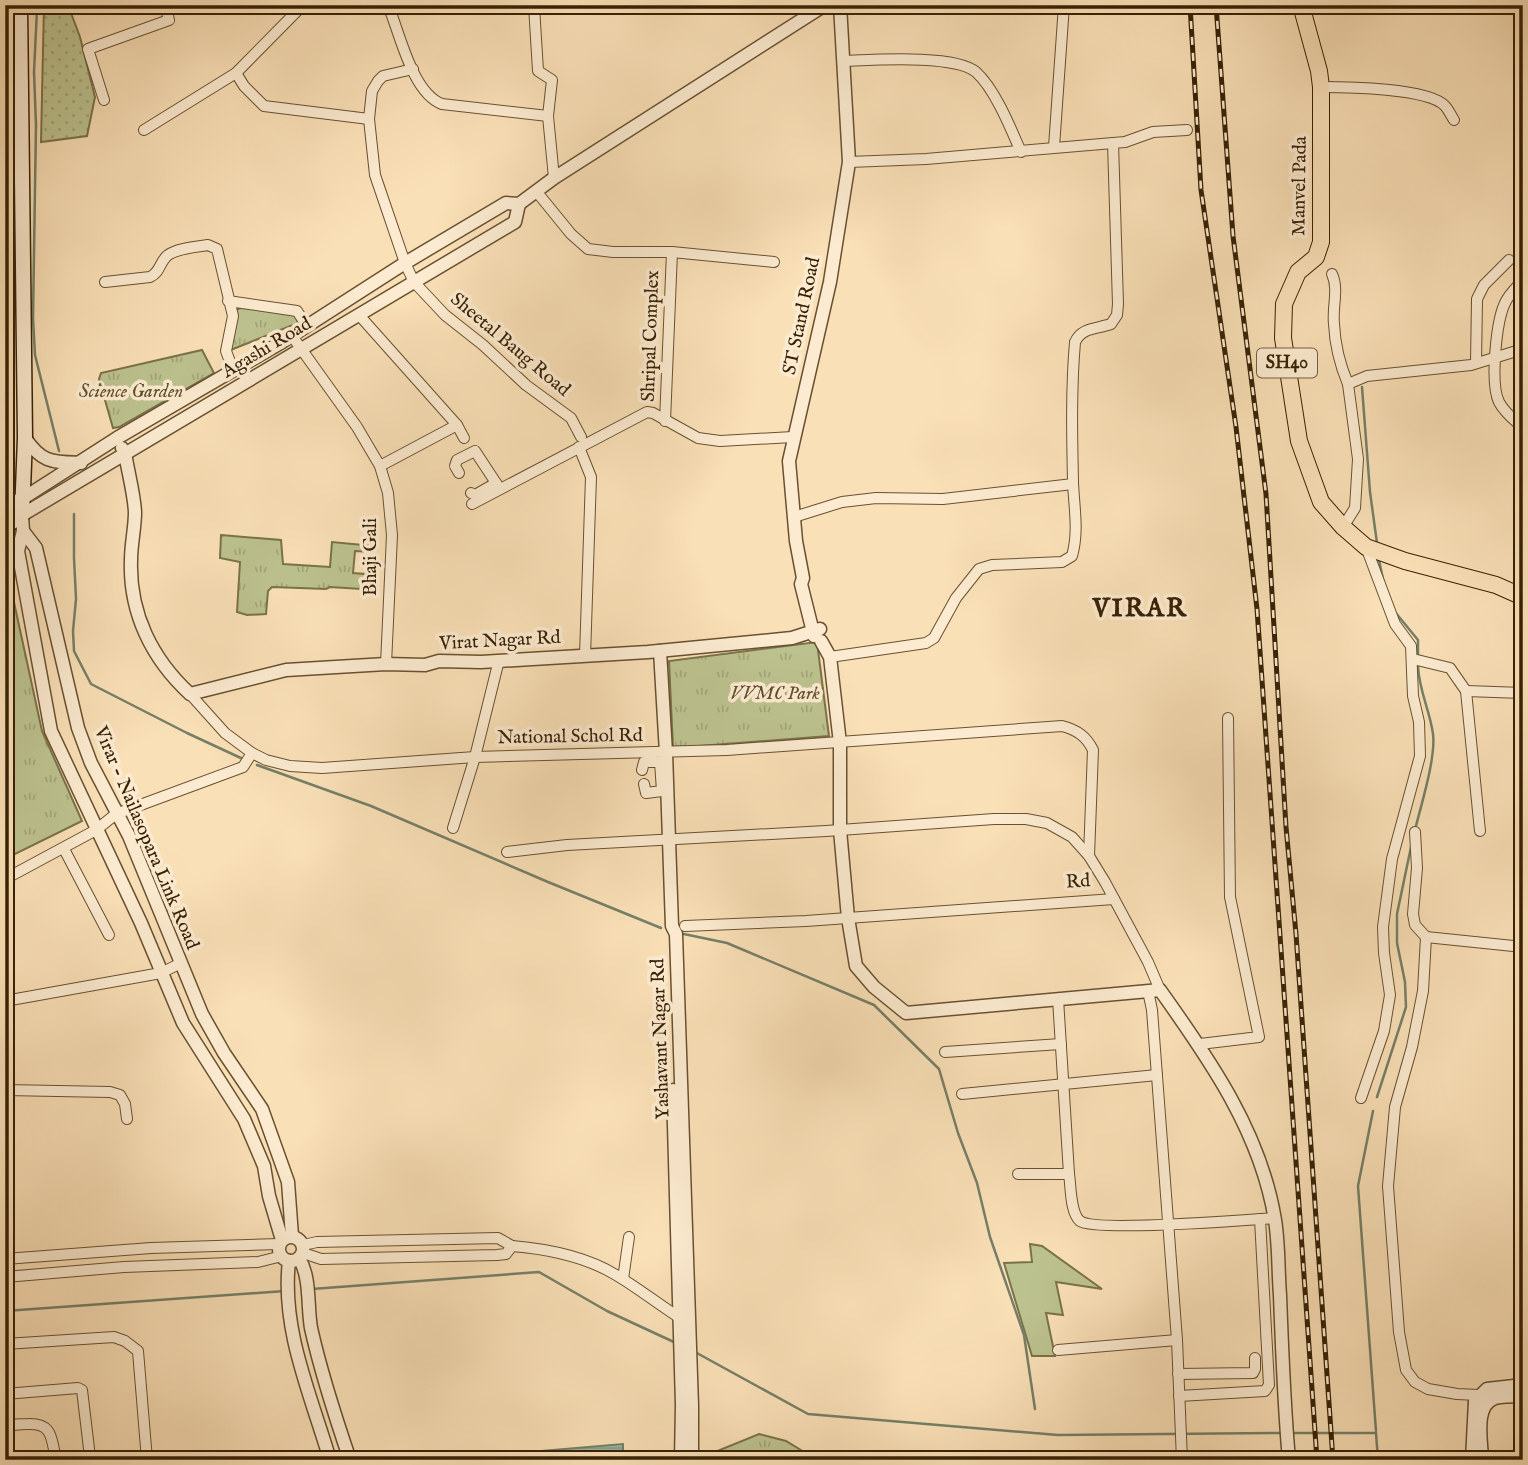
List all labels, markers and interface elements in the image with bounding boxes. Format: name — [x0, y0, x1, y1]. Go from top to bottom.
street label: Manvel Pada — [1287, 135, 1313, 236]
street label: ST Stand Road — [778, 254, 826, 377]
street label: Shripal Complex — [637, 270, 665, 402]
street label: Sheetal Baug Road — [445, 288, 576, 403]
street label: Agashi Road — [217, 311, 317, 385]
road number: SH40 — [1257, 348, 1317, 377]
park label: Science Garden — [79, 380, 183, 404]
street label: Bhaji Gali — [359, 518, 383, 596]
district label: VIRAR — [1091, 592, 1188, 625]
street label: Virat Nagar Rd — [438, 626, 562, 656]
park label: VVMC Park — [730, 682, 820, 706]
street label: Virar - Nailasopara Link Road — [88, 722, 204, 954]
street label: National Schol Rd — [497, 724, 644, 750]
street label: Rd — [1065, 869, 1092, 895]
street label: Yashavant Nagar Rd — [646, 957, 676, 1120]

